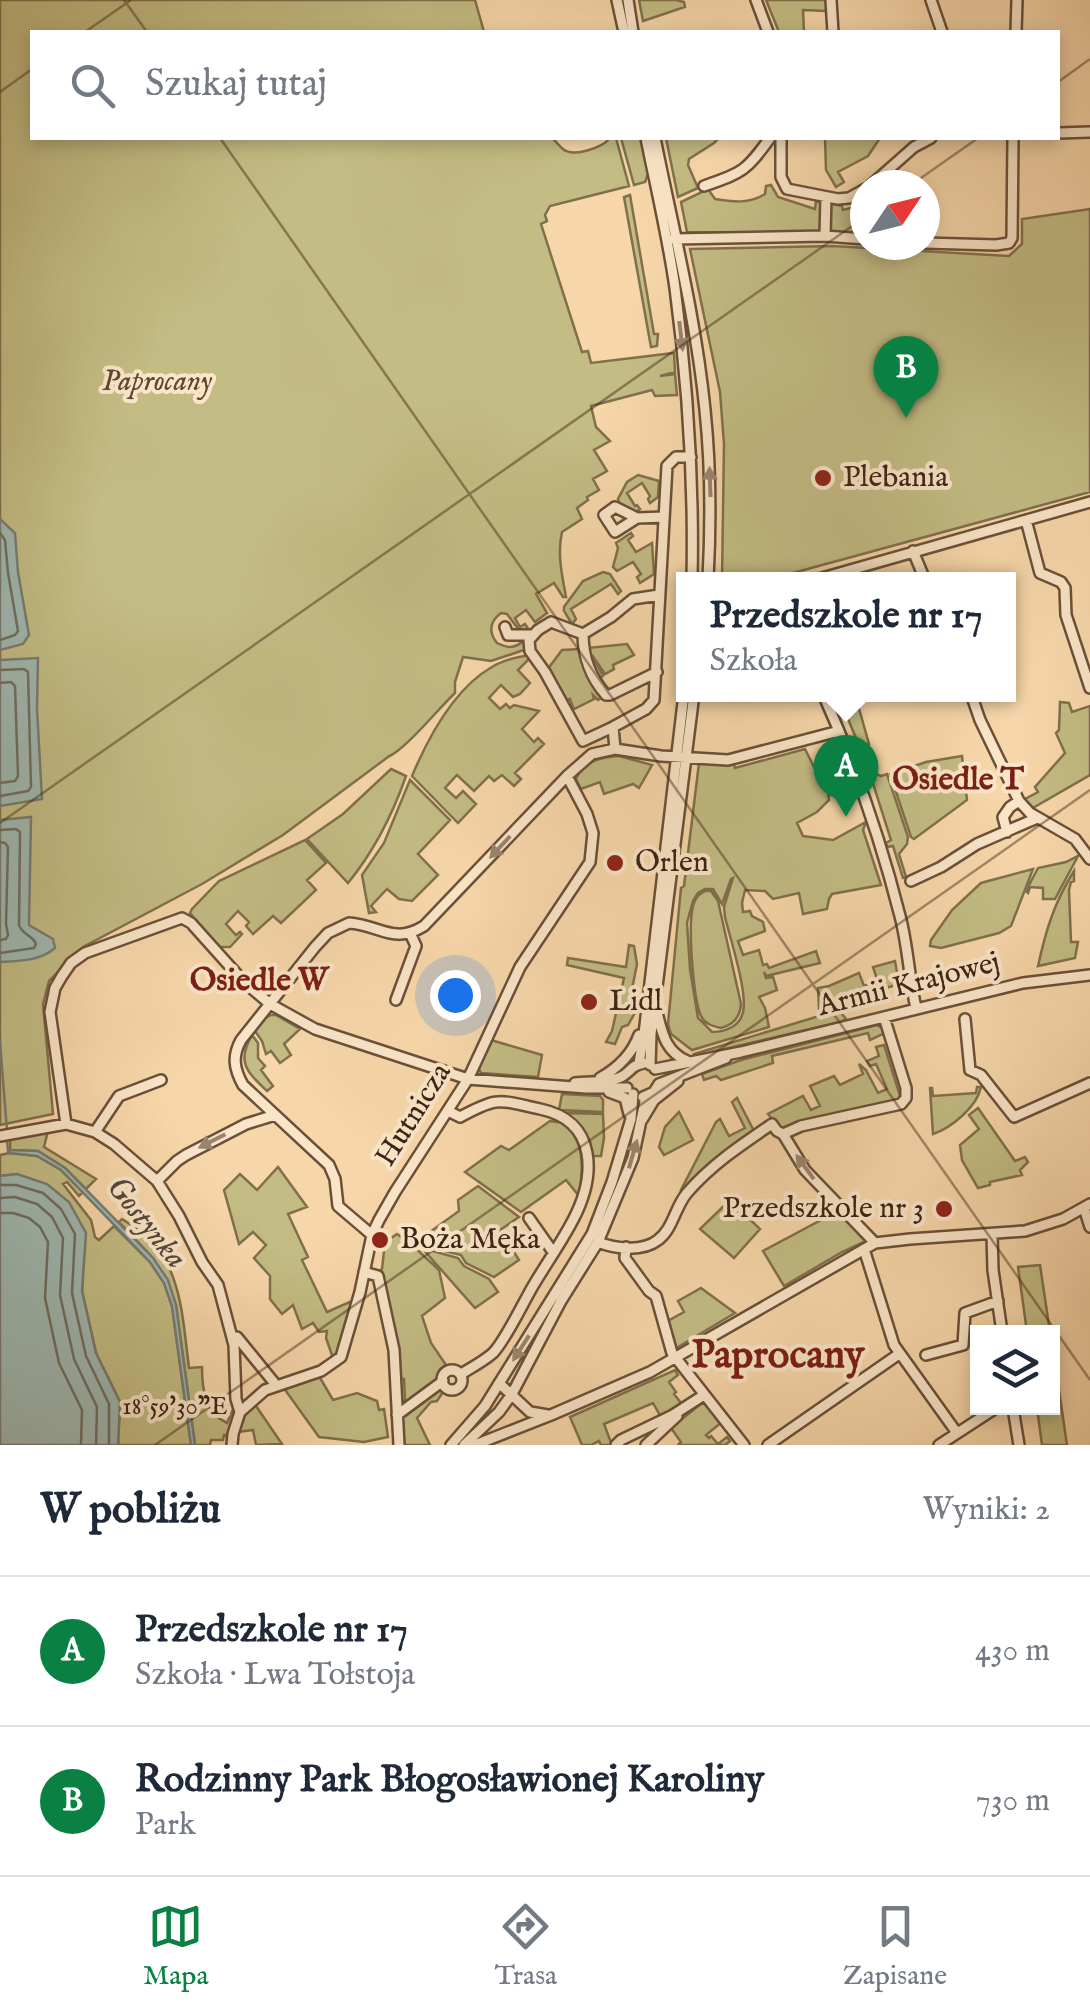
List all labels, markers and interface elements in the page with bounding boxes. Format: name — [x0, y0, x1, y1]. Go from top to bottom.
search box — [30, 30, 1060, 140]
icon: search — [65, 58, 120, 113]
text: Szukaj tutaj — [145, 61, 327, 109]
north arrow — [850, 170, 940, 260]
one-way arrow — [673, 321, 689, 353]
pin: B — [874, 336, 938, 418]
park label: Paprocany — [102, 363, 213, 401]
place label: Plebania — [843, 459, 948, 497]
one-way arrow — [701, 466, 717, 498]
marker: Plebania — [812, 467, 834, 489]
popup — [676, 572, 1016, 702]
text: Przedszkole nr 17 — [710, 593, 982, 641]
text: Szkoła — [710, 641, 797, 682]
pin: A — [814, 734, 878, 817]
district label: Osiedle T — [892, 760, 1024, 801]
one-way arrow — [489, 834, 512, 858]
place label: Orlen — [635, 844, 709, 882]
marker: Orlen — [604, 852, 626, 874]
street label: Armii Krajowej — [813, 944, 1004, 1026]
district label: Osiedle W — [190, 961, 331, 1002]
your location — [430, 970, 481, 1021]
place label: Lidl — [609, 983, 663, 1021]
marker: Lidl — [578, 991, 600, 1013]
street label: Hutnicza — [367, 1056, 461, 1174]
one-way arrow — [197, 1132, 226, 1149]
one-way arrow — [626, 1138, 642, 1169]
one-way arrow — [796, 1154, 815, 1180]
water label: Gostynka — [96, 1168, 196, 1278]
place label: Przedszkole nr 3 — [723, 1190, 924, 1228]
marker: Przedszkole nr 3 — [933, 1198, 955, 1220]
place label: Boża Męka — [400, 1221, 540, 1259]
marker: Boża Męka — [369, 1229, 391, 1251]
map controls — [970, 1325, 1060, 1415]
button: layers — [970, 1325, 1060, 1415]
district label: Paprocany — [691, 1331, 866, 1382]
one-way arrow — [513, 1334, 531, 1362]
text: 18°59'30"E — [122, 1391, 228, 1423]
text: W pobliżu — [40, 1484, 221, 1537]
text: Wyniki: 2 — [922, 1490, 1050, 1531]
text: Przedszkole nr 17 — [135, 1607, 408, 1655]
text: A — [62, 1631, 83, 1672]
text: 430 m — [975, 1631, 1050, 1672]
text: Szkoła · Lwa Tołstoja — [135, 1655, 415, 1696]
text: Rodzinny Park Błogosławionej Karoliny — [135, 1757, 764, 1805]
text: B — [62, 1781, 83, 1822]
text: 730 m — [976, 1781, 1050, 1822]
text: Park — [135, 1805, 196, 1846]
tab: Mapa — [143, 1899, 209, 1994]
tab: Trasa — [495, 1899, 557, 1994]
tab: Zapisane — [843, 1899, 947, 1994]

